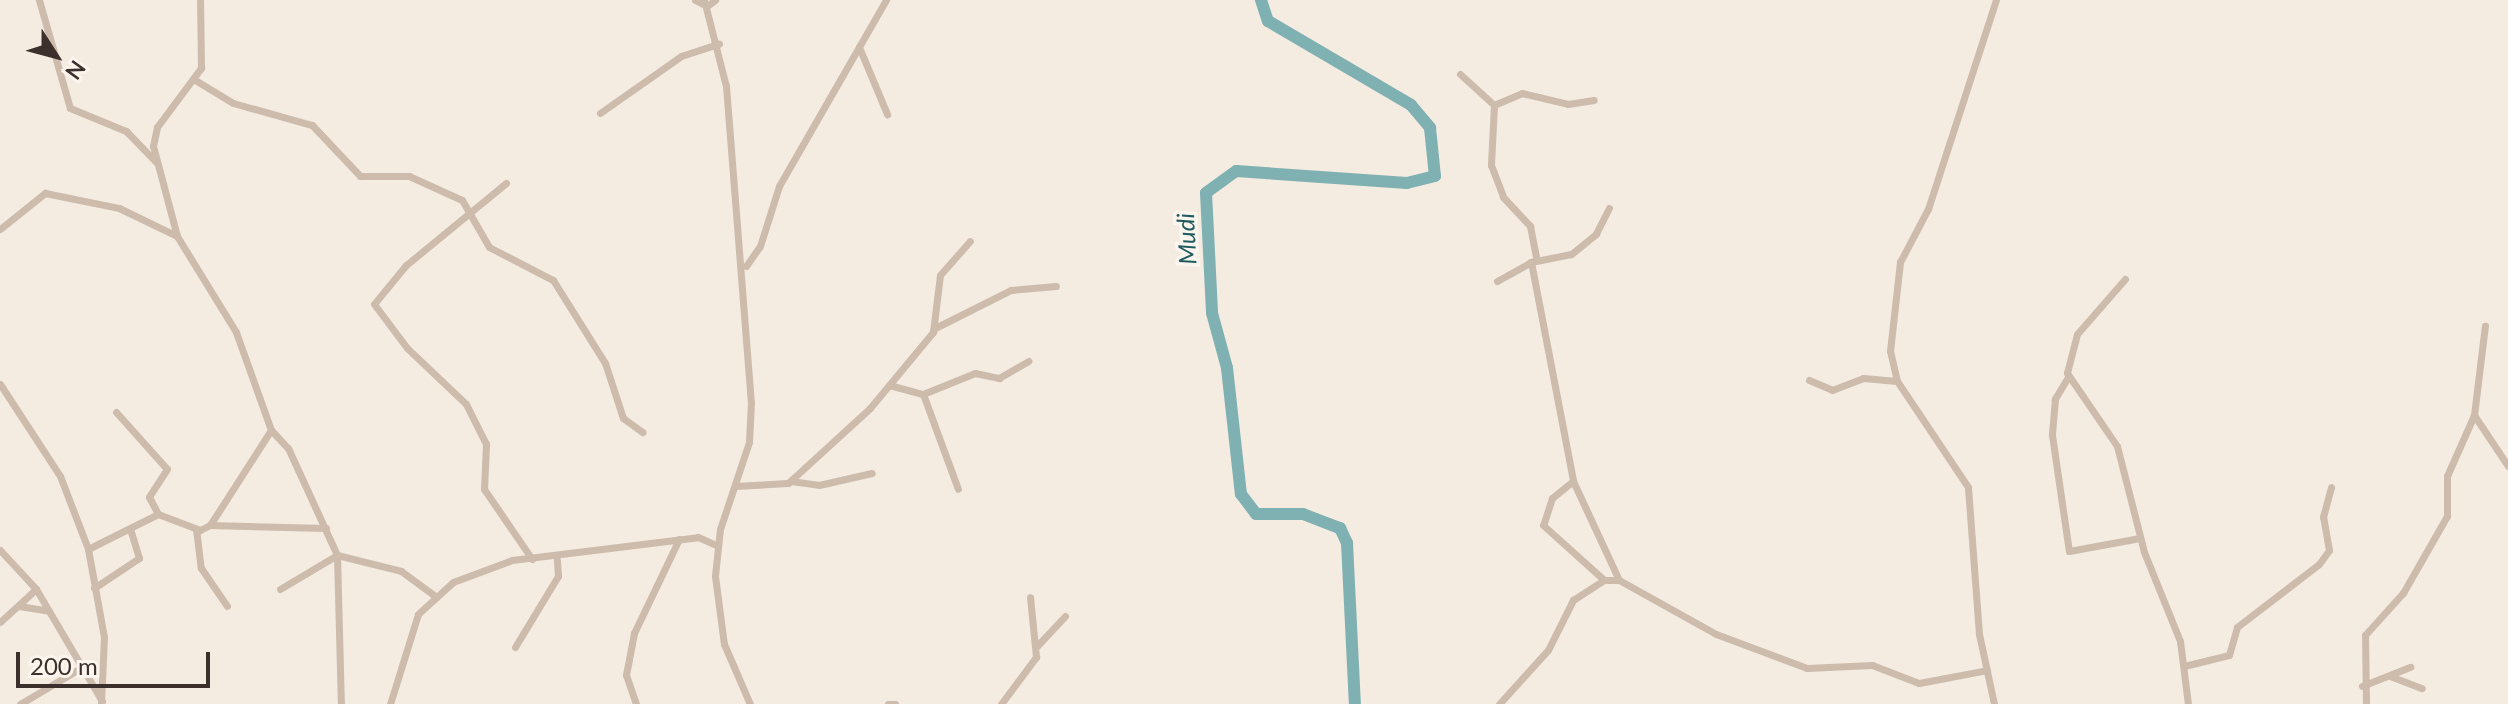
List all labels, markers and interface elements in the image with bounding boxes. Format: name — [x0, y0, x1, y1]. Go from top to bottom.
north arrow — [16, 16, 96, 96]
text: N — [60, 56, 92, 85]
water label: Mudi — [1170, 213, 1202, 265]
scale bar — [20, 636, 214, 686]
text: 200 m — [30, 651, 98, 680]

